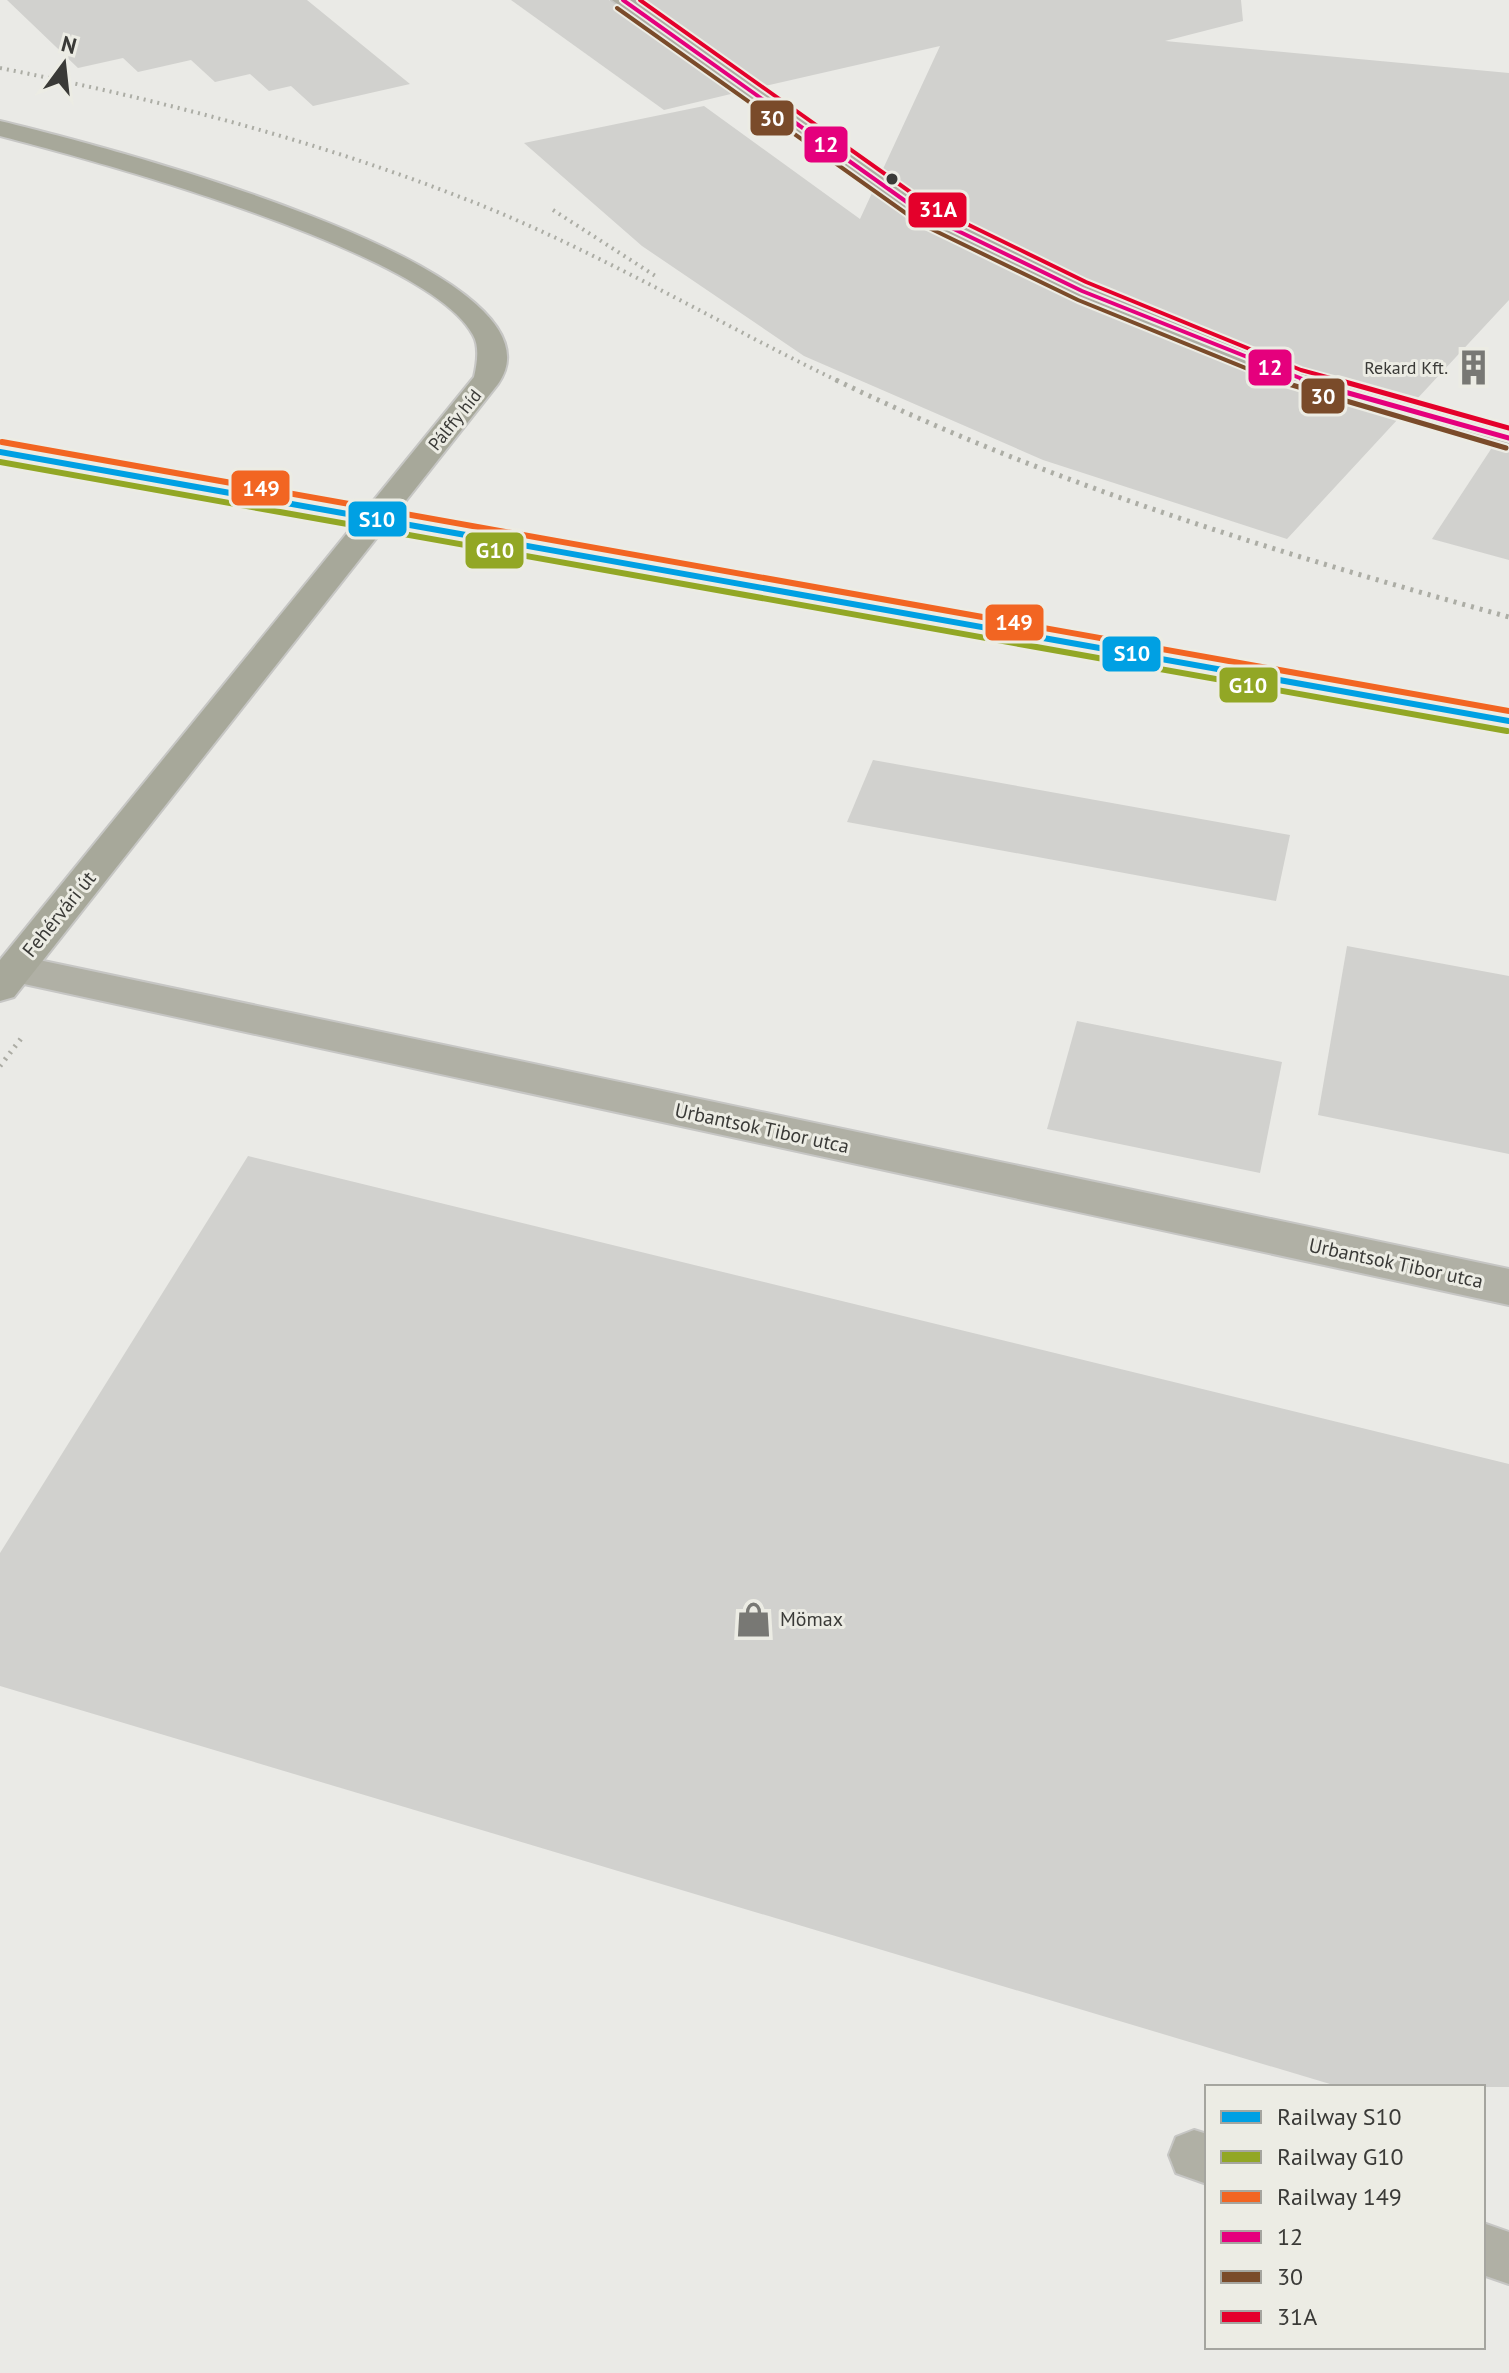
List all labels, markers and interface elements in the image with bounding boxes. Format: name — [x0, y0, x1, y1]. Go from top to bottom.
north arrow — [24, 24, 104, 104]
text: N — [59, 29, 80, 60]
line badge: 30 — [749, 99, 795, 137]
text: 30 — [760, 104, 784, 132]
line badge: 12 — [803, 125, 849, 164]
text: 12 — [814, 130, 838, 158]
unlabelled marker — [884, 171, 900, 187]
line badge: 31A — [907, 191, 968, 229]
text: 31A — [919, 195, 958, 223]
line badge: 12 — [1247, 348, 1293, 387]
building icon: Rekard Kft. — [1455, 349, 1493, 387]
text: 12 — [1258, 353, 1282, 381]
place label: Rekard Kft. — [1364, 356, 1448, 379]
line badge: 30 — [1300, 377, 1346, 415]
text: 30 — [1311, 382, 1335, 410]
street label: Pálffy híd — [423, 384, 486, 455]
line badge: 149 — [230, 469, 291, 507]
text: 149 — [242, 474, 280, 502]
line badge: S10 — [347, 500, 408, 538]
text: S10 — [359, 505, 395, 533]
line badge: G10 — [464, 531, 525, 570]
text: G10 — [476, 536, 514, 564]
line badge: 149 — [984, 603, 1045, 642]
text: 149 — [995, 608, 1033, 636]
line badge: S10 — [1101, 635, 1162, 673]
text: S10 — [1114, 639, 1150, 667]
line badge: G10 — [1218, 666, 1279, 704]
text: G10 — [1229, 671, 1267, 699]
street label: Fehérvári út — [16, 866, 102, 962]
street label: Urbantsok Tibor utca — [672, 1097, 852, 1159]
street label: Urbantsok Tibor utca — [1306, 1232, 1486, 1294]
shop icon: Mömax — [735, 1600, 773, 1638]
place label: Mömax — [780, 1606, 843, 1632]
legend — [1205, 2085, 1485, 2349]
text: Railway S10 — [1277, 2101, 1402, 2132]
text: Railway G10 — [1277, 2141, 1404, 2172]
text: Railway 149 — [1277, 2181, 1402, 2212]
text: 12 — [1277, 2221, 1303, 2252]
text: 30 — [1277, 2261, 1303, 2292]
text: 31A — [1277, 2301, 1317, 2332]

